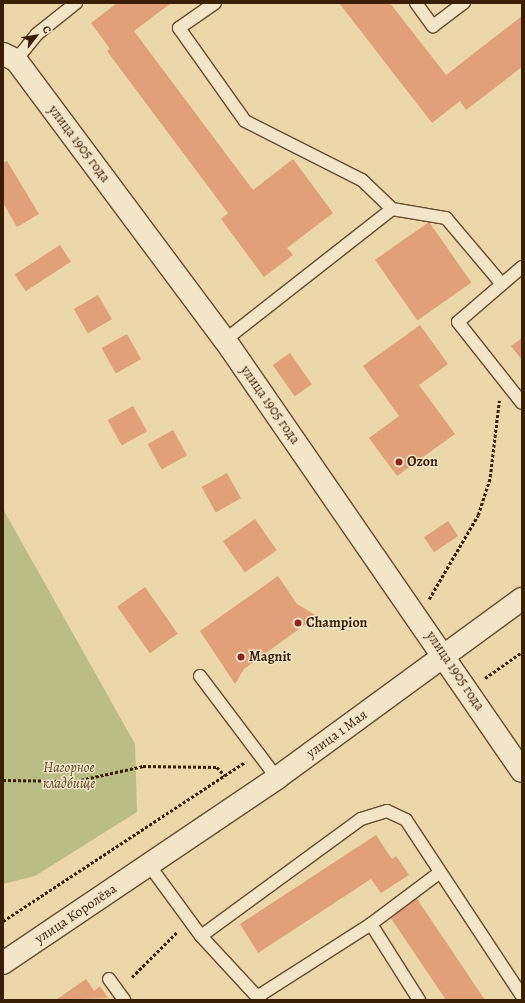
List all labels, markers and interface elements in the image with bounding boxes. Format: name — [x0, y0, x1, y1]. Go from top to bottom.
north arrow — [16, 16, 56, 56]
text: С — [39, 23, 55, 36]
street label: улица 1905 года — [45, 102, 113, 186]
street label: улица 1905 года — [237, 362, 303, 448]
place label: Ozon — [407, 454, 438, 470]
marker: Ozon — [394, 457, 404, 467]
place label: Champion — [306, 615, 367, 631]
marker: Champion — [293, 618, 303, 628]
street label: улица 1905 года — [422, 628, 488, 714]
place label: Magnit — [249, 649, 291, 665]
marker: Magnit — [236, 652, 246, 662]
street label: улица 1 Мая — [303, 706, 371, 762]
park label: Нагорное кладбище — [43, 760, 95, 792]
street label: улица Королёва — [32, 880, 120, 948]

